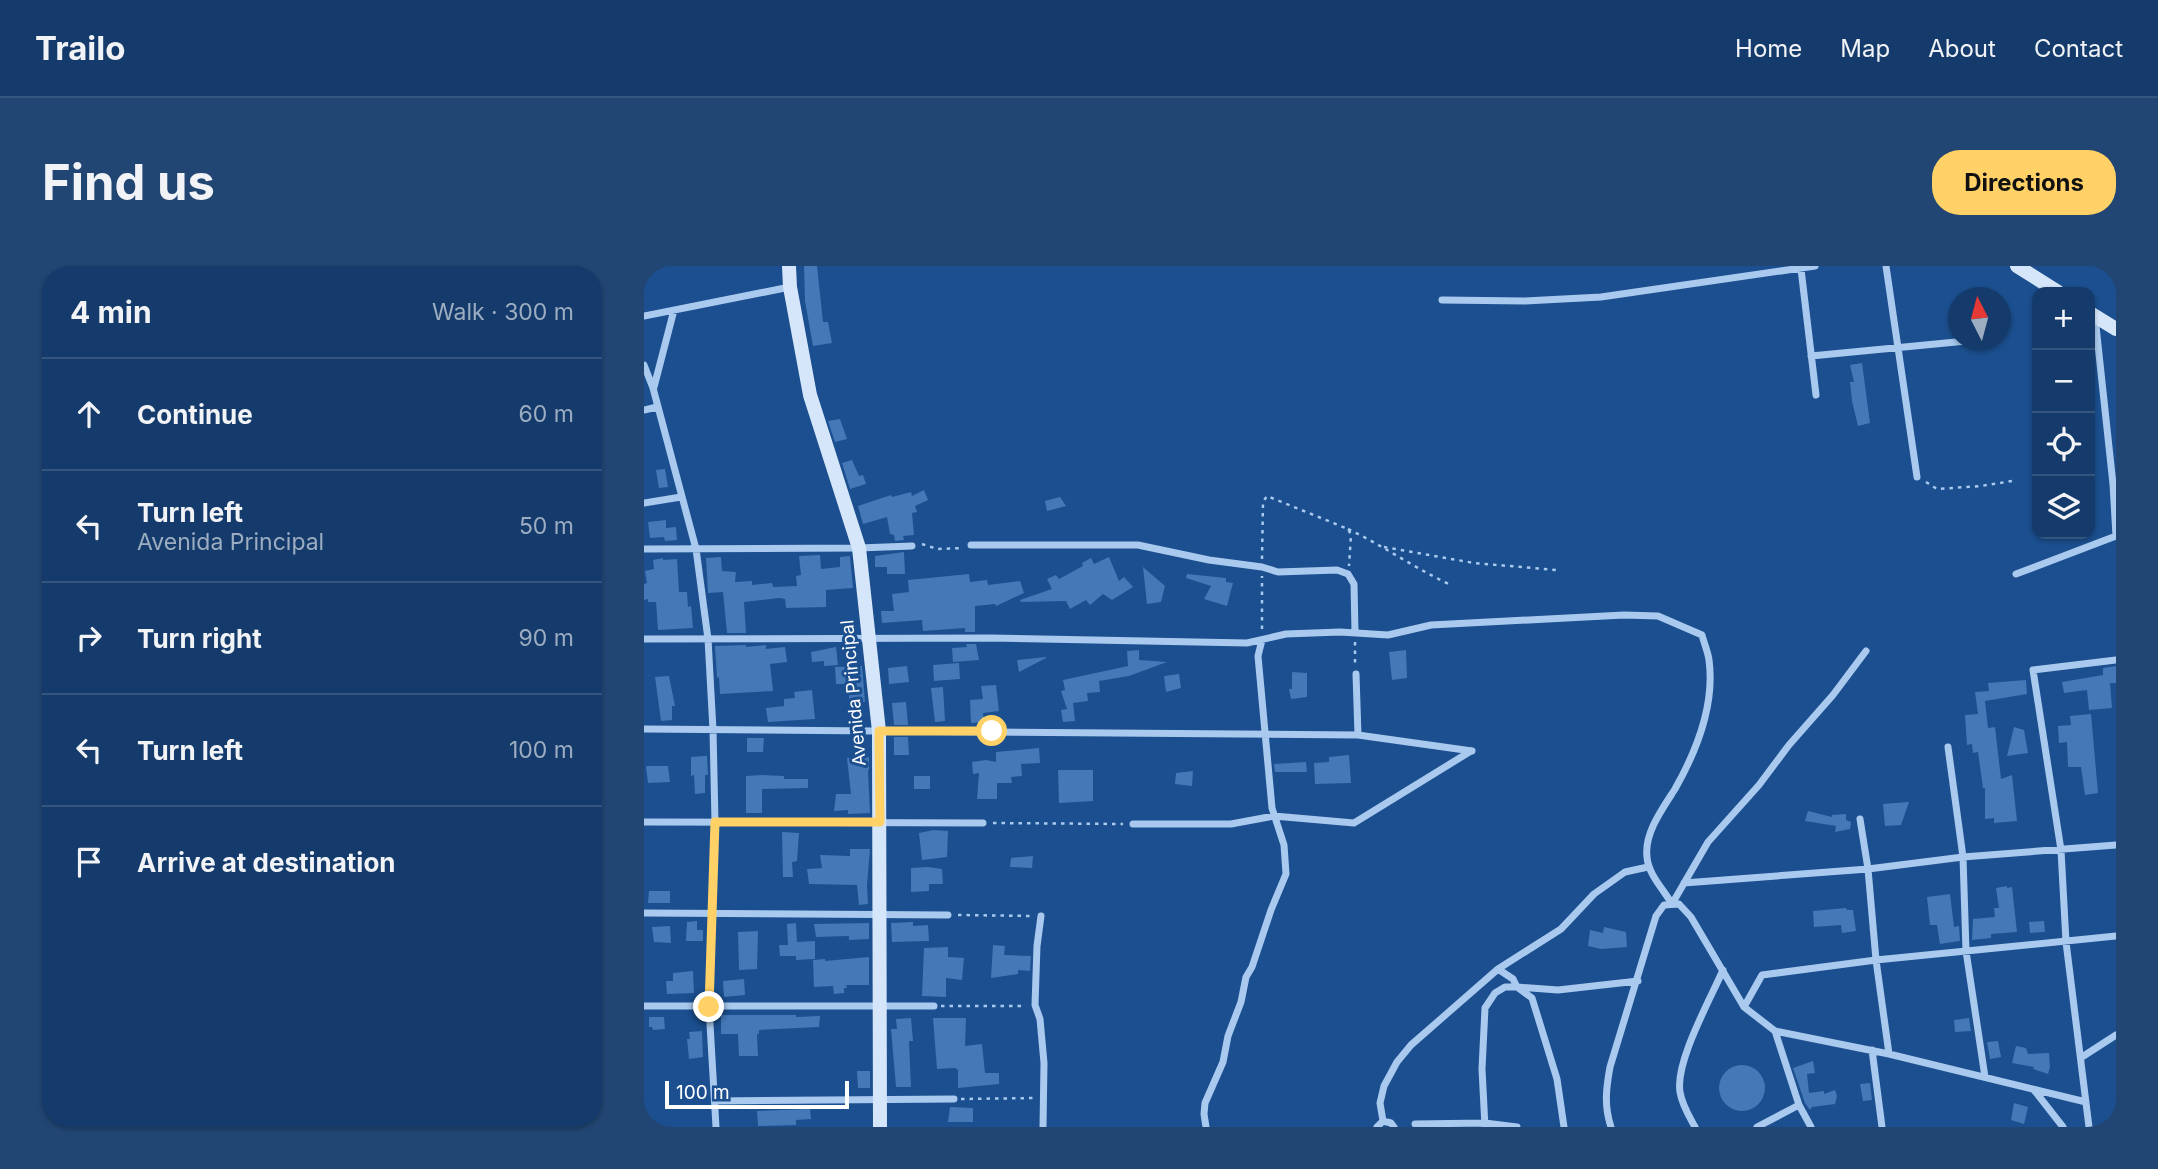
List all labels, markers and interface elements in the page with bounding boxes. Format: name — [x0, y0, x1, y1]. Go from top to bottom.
text: Trailo — [35, 28, 125, 68]
text: Home — [1735, 34, 1802, 63]
text: Map — [1840, 34, 1890, 63]
text: About — [1928, 34, 1996, 63]
text: Contact — [2034, 34, 2123, 63]
button: Directions — [1932, 150, 2116, 215]
text: Find us — [42, 153, 215, 212]
north arrow — [1948, 287, 2011, 350]
map controls — [2032, 287, 2095, 539]
button: + — [2032, 287, 2095, 350]
text: 4 min — [70, 294, 152, 330]
text: Walk · 300 m — [432, 298, 574, 326]
button: − — [2032, 350, 2095, 413]
icon: ahead — [70, 395, 108, 433]
text: Continue — [137, 399, 253, 430]
text: 60 m — [519, 400, 574, 428]
button: locate — [2032, 413, 2095, 476]
button: layers — [2032, 476, 2095, 539]
text: Turn left — [137, 497, 243, 528]
icon: left — [70, 507, 108, 545]
text: 50 m — [519, 512, 574, 540]
text: Avenida Principal — [137, 528, 324, 556]
icon: right — [70, 619, 108, 657]
street label: Avenida Principal — [836, 619, 870, 767]
text: Turn right — [137, 623, 262, 654]
text: 90 m — [519, 624, 574, 652]
route start — [976, 715, 1007, 746]
icon: left — [70, 731, 108, 769]
text: Turn left — [137, 735, 243, 766]
text: 100 m — [509, 736, 574, 764]
icon: arrive — [70, 843, 108, 881]
text: Arrive at destination — [137, 847, 396, 878]
route end — [693, 991, 724, 1022]
scale bar — [665, 1078, 849, 1110]
text: 100 m — [676, 1081, 730, 1104]

